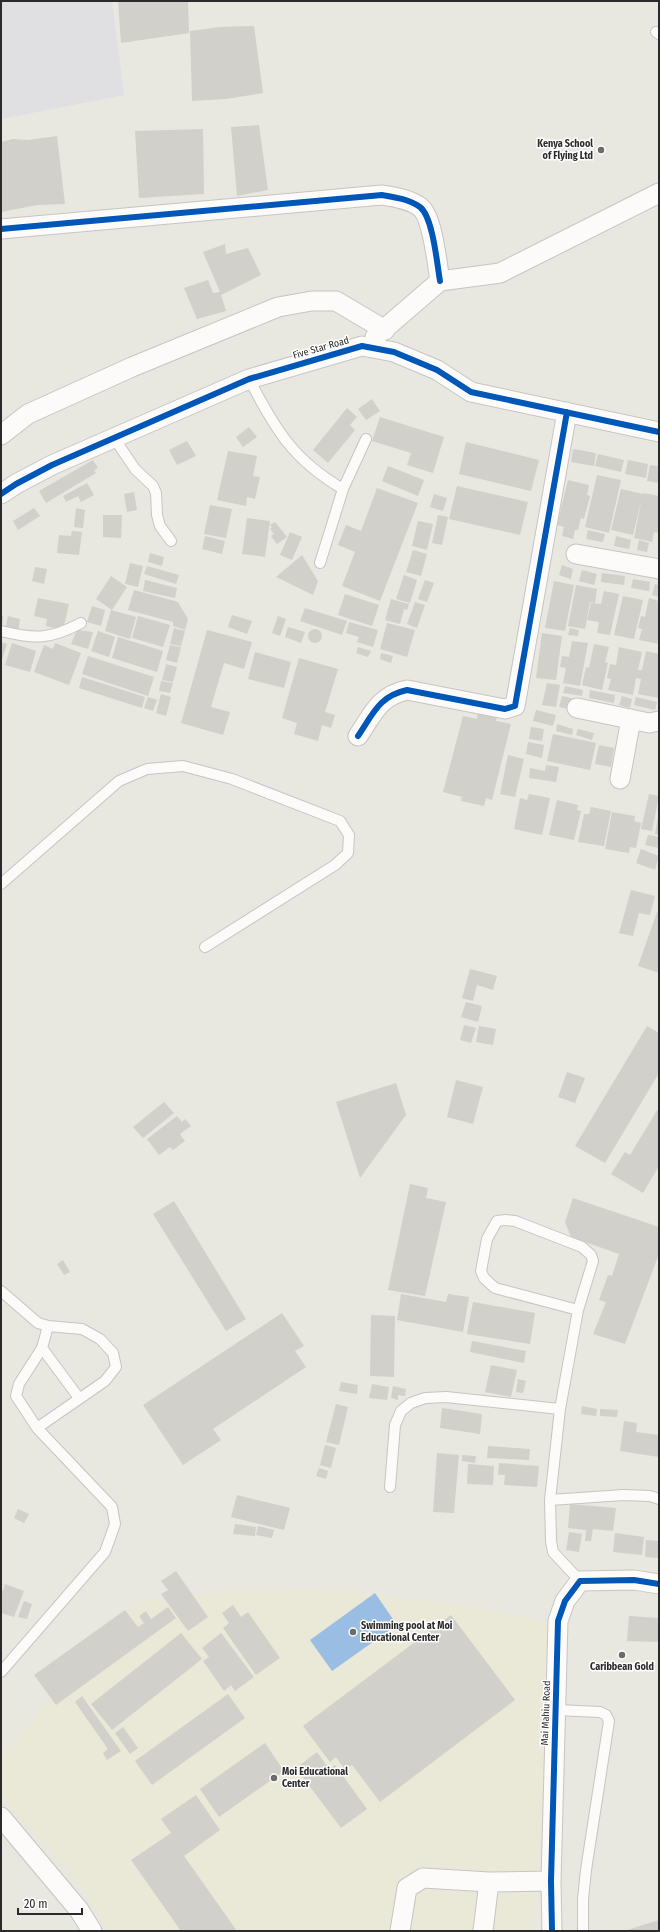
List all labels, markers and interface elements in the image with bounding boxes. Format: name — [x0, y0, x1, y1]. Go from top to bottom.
place label: Kenya School of Flying Ltd — [537, 138, 593, 162]
marker: Kenya School of Flying Ltd — [596, 145, 606, 155]
street label: Five Star Road — [292, 334, 350, 362]
place label: Swimming pool at Moi Educational Center — [361, 1620, 453, 1644]
marker: Swimming pool at Moi Educational Center — [348, 1627, 358, 1637]
marker: Caribbean Gold — [617, 1650, 627, 1660]
place label: Caribbean Gold — [590, 1661, 654, 1673]
street label: Mai Mahiu Road — [539, 1680, 553, 1746]
place label: Moi Educational Center — [282, 1766, 348, 1790]
marker: Moi Educational Center — [269, 1773, 279, 1783]
scale bar — [18, 1890, 82, 1916]
text: 20 m — [24, 1897, 48, 1911]

